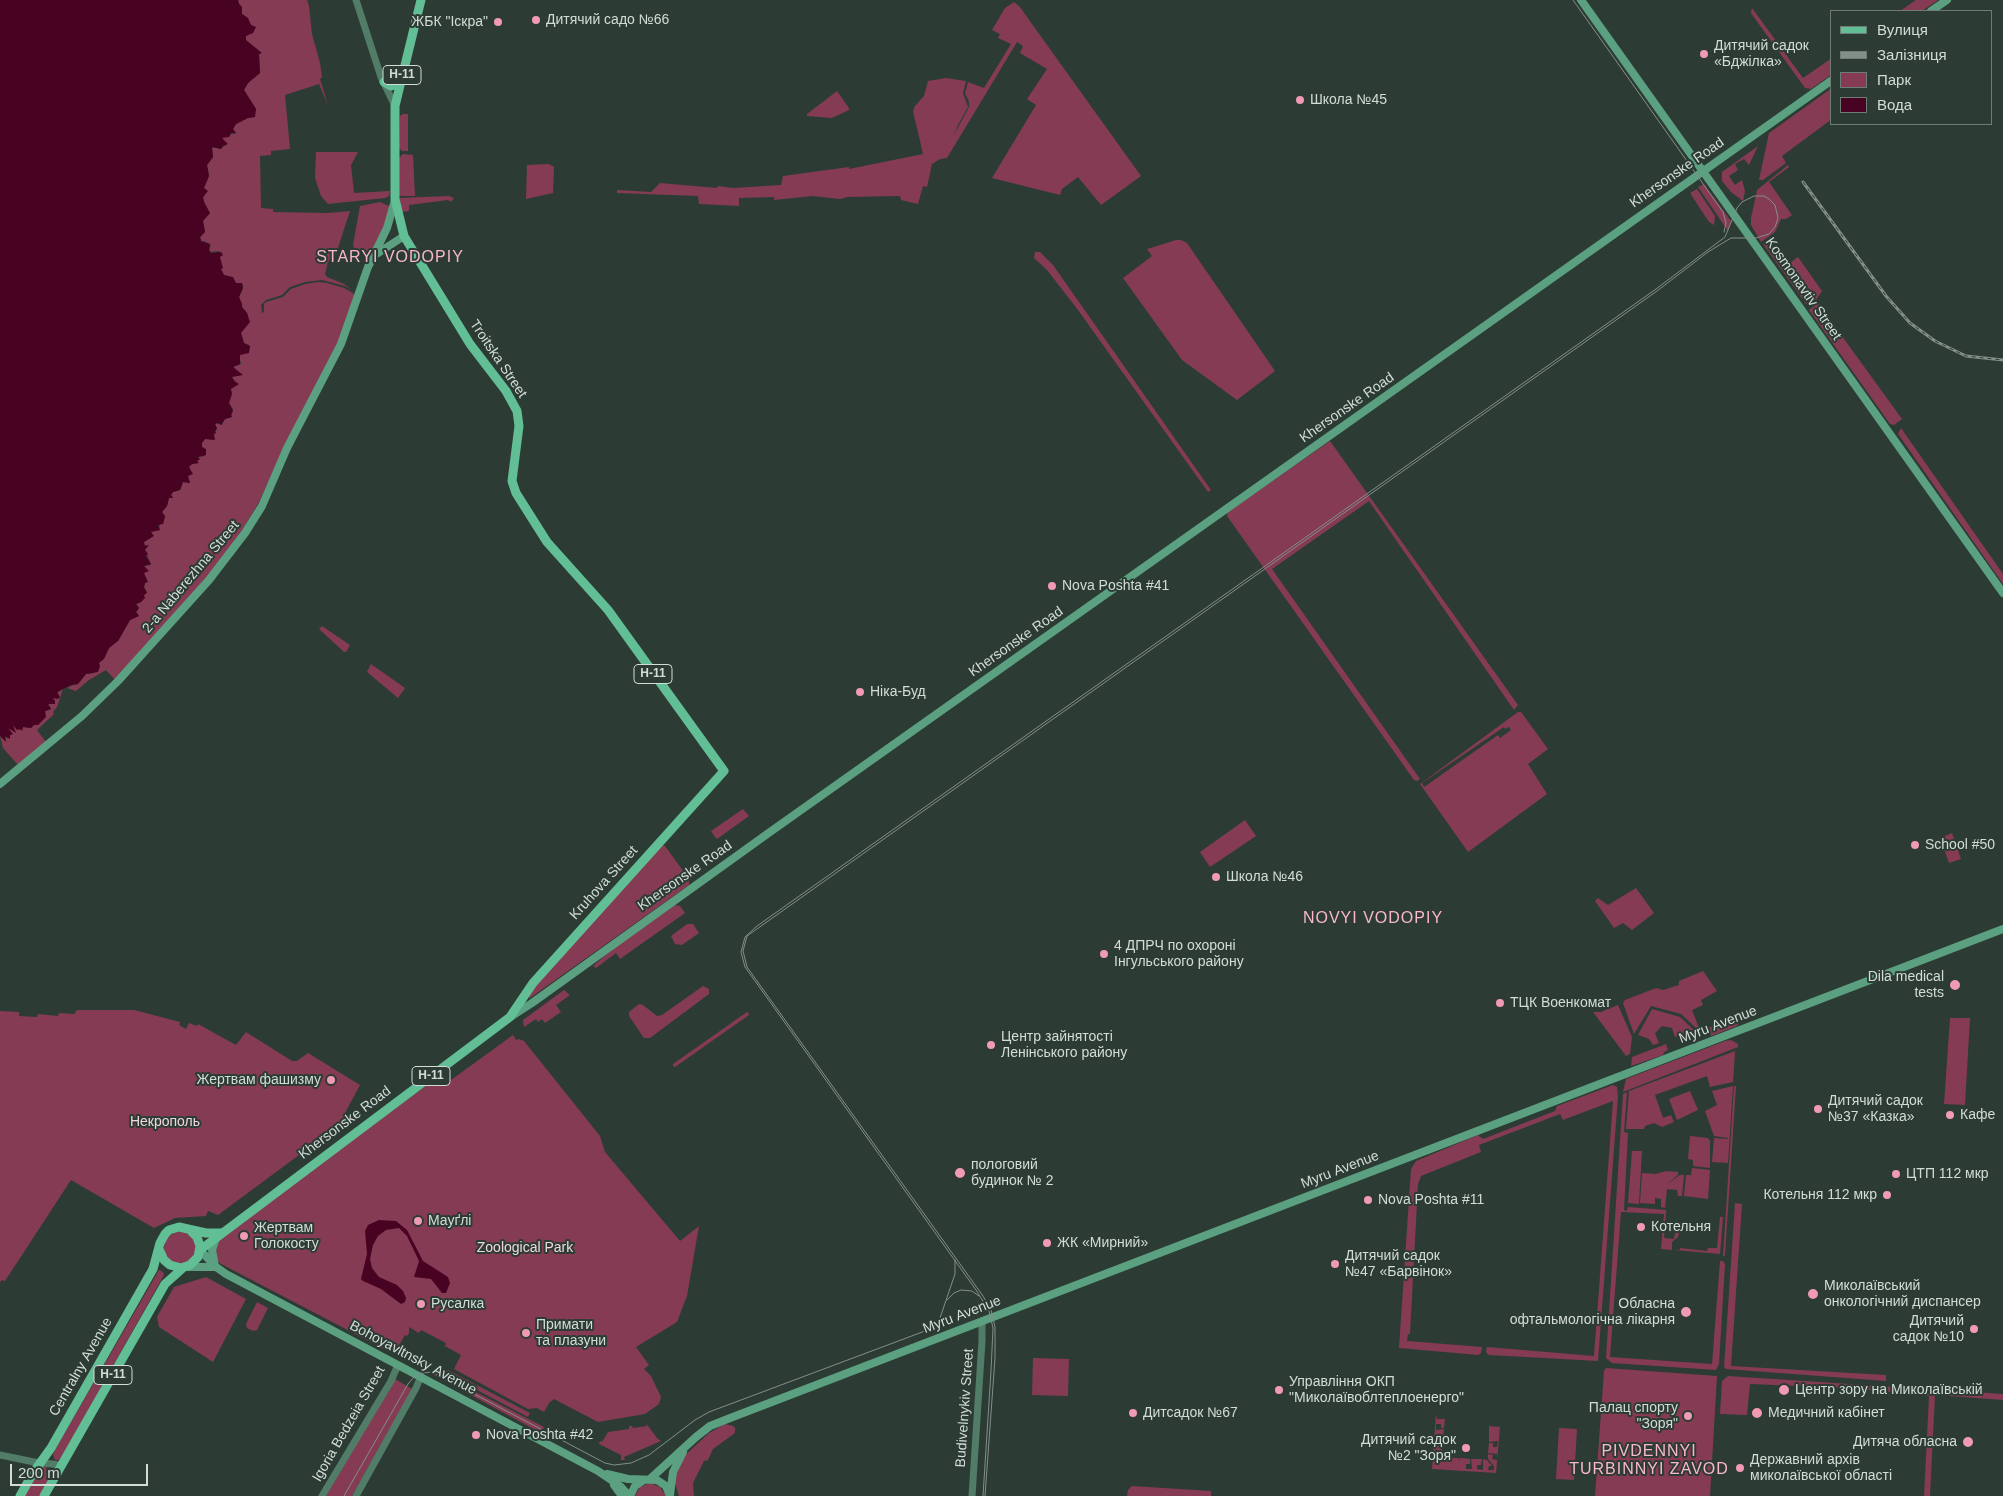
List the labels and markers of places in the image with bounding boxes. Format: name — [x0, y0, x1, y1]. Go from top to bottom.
place label: Дитячий садо №66 — [546, 12, 669, 28]
place label: ЖБК "Іскра" — [411, 14, 488, 30]
marker: Дитячий садо №66 — [530, 14, 542, 26]
marker: ЖБК "Іскра" — [492, 16, 504, 28]
place label: Дитячий садок «Бджілка» — [1714, 38, 1809, 70]
marker: Дитячий садок «Бджілка» — [1698, 48, 1710, 60]
place label: Школа №45 — [1310, 92, 1387, 108]
marker: Школа №45 — [1294, 94, 1306, 106]
place label: Nova Poshta #41 — [1062, 578, 1169, 594]
marker: Nova Poshta #41 — [1046, 580, 1058, 592]
place label: Ніка-Буд — [870, 684, 926, 700]
marker: Ніка-Буд — [854, 686, 866, 698]
place label: School #50 — [1925, 837, 1995, 853]
marker: School #50 — [1909, 839, 1921, 851]
place label: Школа №46 — [1226, 869, 1303, 885]
marker: Школа №46 — [1210, 871, 1222, 883]
place label: 4 ДПРЧ по охороні Інгульського району — [1114, 938, 1244, 970]
marker: 4 ДПРЧ по охороні Інгульського району — [1098, 948, 1110, 960]
place label: Dila medical tests — [1868, 969, 1944, 1002]
marker: Dila medical tests — [1948, 978, 1962, 992]
place label: ТЦК Военкомат — [1510, 995, 1611, 1011]
marker: ТЦК Военкомат — [1494, 997, 1506, 1009]
place label: Центр зайнятості Ленінського району — [1001, 1029, 1127, 1062]
marker: Центр зайнятості Ленінського району — [985, 1039, 997, 1051]
place label: Жертвам фашизму — [196, 1072, 321, 1088]
marker: Жертвам фашизму — [325, 1074, 337, 1086]
place label: Дитячий садок №37 «Казка» — [1828, 1093, 1923, 1126]
marker: Дитячий садок №37 «Казка» — [1812, 1103, 1824, 1115]
place label: Кафе — [1960, 1107, 1995, 1123]
marker: Кафе — [1944, 1109, 1956, 1121]
place label: пологовий будинок № 2 — [971, 1157, 1053, 1190]
marker: пологовий будинок № 2 — [953, 1166, 967, 1180]
place label: ЦТП 112 мкр — [1906, 1166, 1989, 1182]
marker: ЦТП 112 мкр — [1890, 1168, 1902, 1180]
place label: Котельня 112 мкр — [1763, 1187, 1877, 1203]
marker: Котельня 112 мкр — [1881, 1189, 1893, 1201]
place label: Nova Poshta #11 — [1378, 1192, 1484, 1208]
marker: Nova Poshta #11 — [1362, 1194, 1374, 1206]
place label: Мауґлі — [428, 1213, 471, 1229]
marker: Мауґлі — [412, 1215, 424, 1227]
place label: Котельня — [1651, 1219, 1711, 1235]
place label: Жертвам Голокосту — [254, 1220, 319, 1252]
marker: Котельня — [1635, 1221, 1647, 1233]
marker: Жертвам Голокосту — [238, 1230, 250, 1242]
place label: ЖК «Мирний» — [1057, 1235, 1148, 1251]
marker: ЖК «Мирний» — [1041, 1237, 1053, 1249]
place label: Дитячий садок №47 «Барвінок» — [1345, 1248, 1452, 1280]
marker: Дитячий садок №47 «Барвінок» — [1329, 1258, 1341, 1270]
place label: Миколаївський онкологічний диспансер — [1824, 1278, 1981, 1310]
marker: Миколаївський онкологічний диспансер — [1806, 1287, 1820, 1301]
place label: Русалка — [431, 1296, 484, 1312]
place label: Обласна офтальмологічна лікарня — [1510, 1296, 1675, 1328]
marker: Русалка — [415, 1298, 427, 1310]
marker: Обласна офтальмологічна лікарня — [1679, 1305, 1693, 1319]
place label: Дитячий садок №10 — [1893, 1313, 1964, 1345]
place label: Примати та плазуни — [536, 1317, 606, 1350]
marker: Дитячий садок №10 — [1968, 1323, 1980, 1335]
marker: Примати та плазуни — [520, 1327, 532, 1339]
place label: Управління ОКП "Миколаївоблтеплоенерго" — [1289, 1374, 1464, 1406]
place label: Центр зору на Миколаївській — [1795, 1382, 1983, 1398]
marker: Центр зору на Миколаївській — [1777, 1383, 1791, 1397]
marker: Управління ОКП "Миколаївоблтеплоенерго" — [1273, 1384, 1285, 1396]
place label: Палац спорту "Зоря" — [1589, 1400, 1678, 1432]
place label: Дитсадок №67 — [1143, 1405, 1238, 1421]
place label: Медичний кабінет — [1768, 1405, 1885, 1421]
marker: Медичний кабінет — [1750, 1406, 1764, 1420]
marker: Дитсадок №67 — [1127, 1407, 1139, 1419]
marker: Палац спорту "Зоря" — [1682, 1410, 1694, 1422]
place label: Nova Poshta #42 — [486, 1427, 593, 1443]
marker: Nova Poshta #42 — [470, 1429, 482, 1441]
place label: Дитячий садок №2 "Зоря" — [1361, 1432, 1456, 1464]
place label: Дитяча обласна — [1853, 1434, 1957, 1450]
marker: Дитяча обласна — [1961, 1435, 1975, 1449]
marker: Дитячий садок №2 "Зоря" — [1460, 1442, 1472, 1454]
place label: Державний архів миколаївської області — [1750, 1452, 1892, 1484]
marker: Державний архів миколаївської області — [1734, 1462, 1746, 1474]

